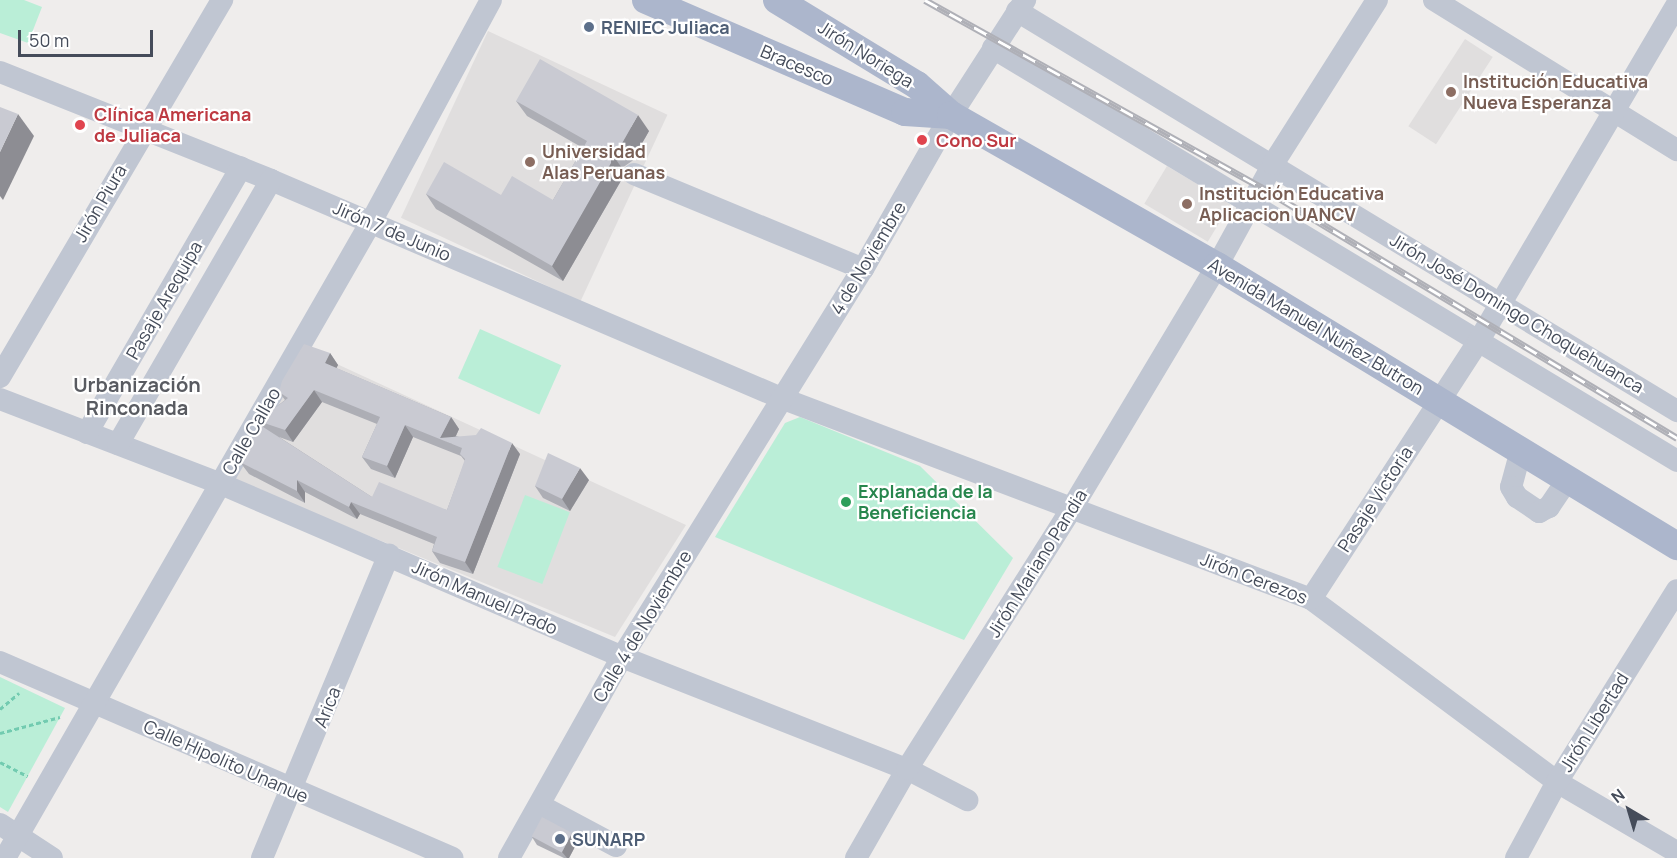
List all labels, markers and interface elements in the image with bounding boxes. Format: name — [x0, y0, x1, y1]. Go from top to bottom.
place label: RENIEC Juliaca — [601, 16, 730, 38]
street label: Jirón Noriega — [814, 16, 918, 92]
scale bar — [21, 18, 156, 56]
marker: RENIEC Juliaca — [582, 20, 596, 34]
text: 50 m — [29, 28, 69, 52]
street label: Bracesco — [757, 40, 837, 90]
place label: Institución Educativa Nueva Esperanza — [1463, 71, 1648, 113]
marker: Institución Educativa Nueva Esperanza — [1444, 85, 1458, 99]
place label: Clínica Americana de Juliaca — [94, 104, 251, 146]
marker: Clínica Americana de Juliaca — [71, 116, 89, 134]
place label: Cono Sur — [936, 129, 1017, 151]
marker: Cono Sur — [913, 131, 931, 149]
place label: Universidad Alas Peruanas — [542, 141, 665, 184]
marker: Universidad Alas Peruanas — [523, 155, 537, 169]
street label: Jirón Piura — [69, 160, 131, 246]
place label: Institución Educativa Aplicacion UANCV — [1199, 183, 1384, 226]
street label: Jirón 7 de Junio — [330, 196, 454, 266]
marker: Institución Educativa Aplicacion UANCV — [1180, 197, 1194, 211]
street label: 4 de Noviembre — [826, 198, 910, 318]
street label: Jirón José Domingo Choquehuanca — [1386, 229, 1648, 397]
street label: Pasaje Arequipa — [121, 237, 207, 363]
street label: Avenida Manuel Nuñez Butron — [1204, 253, 1428, 399]
district label: Urbanización Rinconada — [73, 372, 201, 419]
street label: Calle Callao — [217, 383, 285, 479]
street label: Pasaje Victoria — [1333, 442, 1417, 556]
place label: Explanada de la Beneficiencia — [858, 481, 993, 524]
street label: Jirón Mariano Pandia — [983, 485, 1091, 641]
marker: Explanada de la Beneficiencia — [839, 495, 853, 509]
street label: Calle 4 de Noviembre — [588, 546, 696, 706]
street label: Jirón Cerezos — [1197, 548, 1311, 608]
street label: Jirón Manuel Prado — [409, 555, 561, 639]
street label: Jirón Libertad — [1555, 668, 1633, 776]
street label: Arica — [309, 683, 345, 731]
street label: Calle Hipolito Unanue — [140, 715, 312, 807]
north arrow — [1599, 780, 1659, 840]
text: N — [1607, 784, 1629, 808]
place label: SUNARP — [572, 828, 645, 850]
marker: SUNARP — [553, 832, 567, 846]

